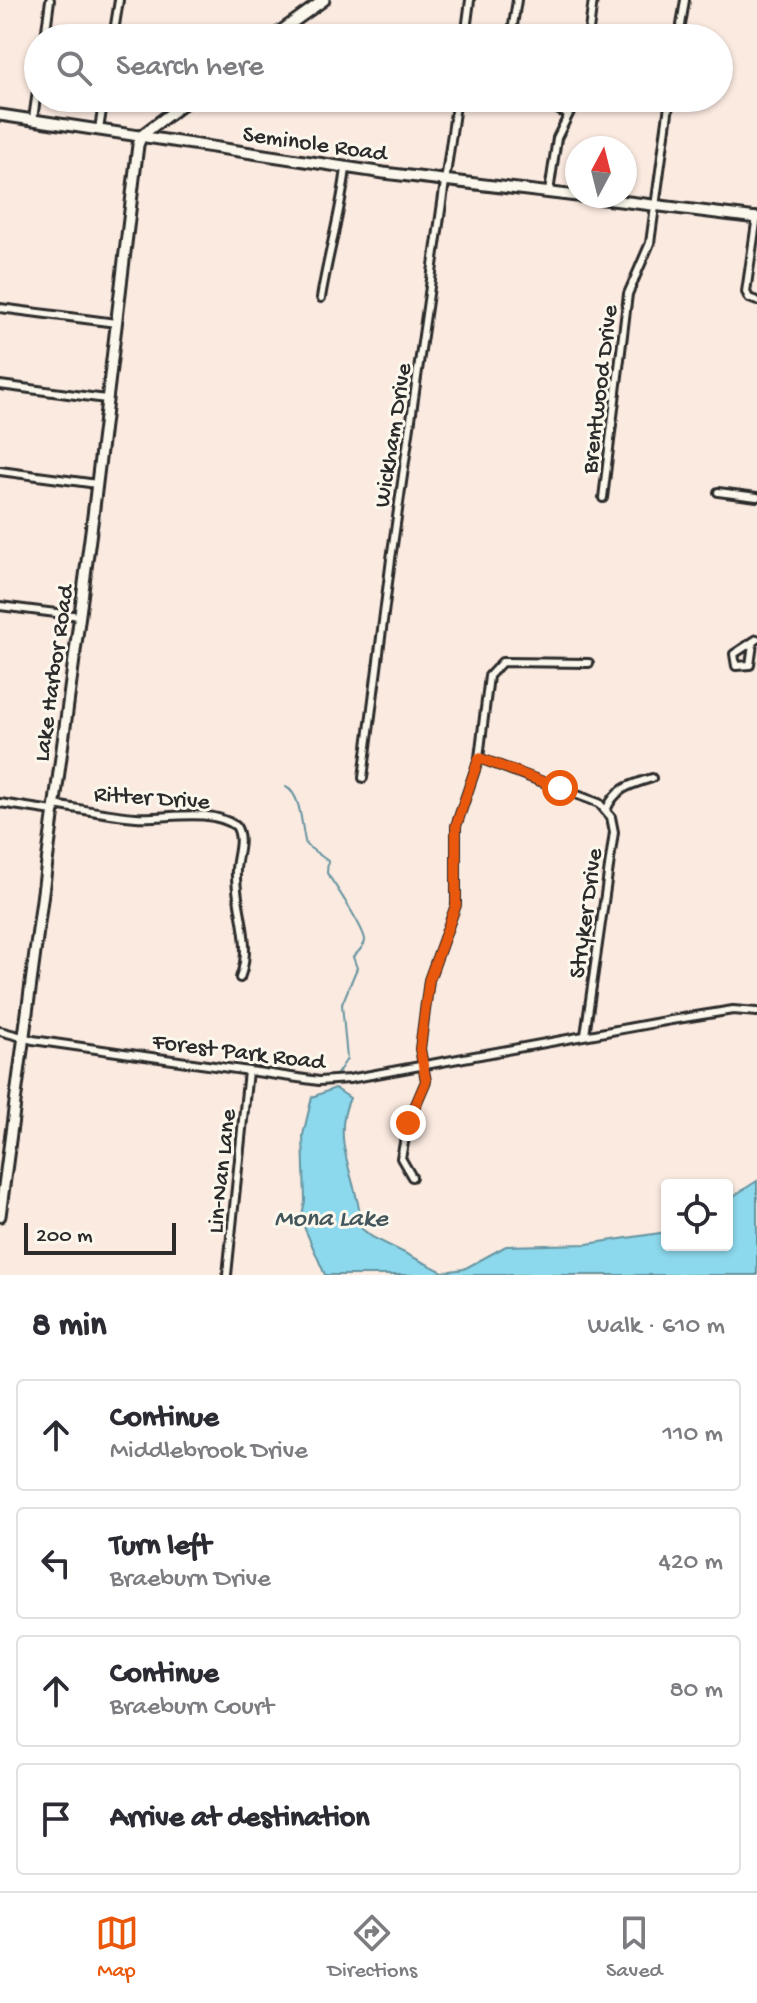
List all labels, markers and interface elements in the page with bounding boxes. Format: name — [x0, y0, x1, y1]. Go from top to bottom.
search box — [24, 24, 733, 112]
icon: search — [52, 46, 96, 90]
text: Search here — [116, 51, 264, 86]
street label: Seminole Road — [240, 121, 390, 170]
north arrow — [565, 136, 637, 208]
street label: Brentwood Drive — [577, 303, 626, 477]
street label: Wickham Drive — [369, 361, 420, 510]
street label: Lake Harbor Road — [29, 581, 82, 764]
route start — [542, 770, 578, 806]
street label: Ritter Drive — [93, 781, 211, 818]
street label: Stryker Drive — [564, 846, 611, 980]
street label: Forest Park Road — [150, 1028, 329, 1079]
route end — [390, 1105, 426, 1141]
street label: Lin-Nan Lane — [203, 1107, 244, 1235]
map controls — [661, 1179, 733, 1251]
button: locate — [661, 1179, 733, 1251]
water label: Mona Lake — [274, 1205, 389, 1236]
scale bar — [24, 1219, 176, 1255]
text: 200 m — [36, 1224, 93, 1250]
text: 8 min — [32, 1307, 106, 1347]
text: Walk · 610 m — [588, 1312, 725, 1343]
text: Continue — [110, 1402, 219, 1437]
icon: ahead — [34, 1413, 78, 1457]
text: 110 m — [663, 1420, 723, 1451]
text: Middlebrook Drive — [110, 1437, 308, 1468]
text: Turn left — [110, 1530, 211, 1565]
icon: left — [34, 1541, 78, 1585]
text: 420 m — [659, 1548, 723, 1579]
text: Braeburn Drive — [110, 1565, 271, 1596]
text: Continue — [110, 1658, 219, 1693]
icon: ahead — [34, 1669, 78, 1713]
text: 80 m — [669, 1676, 723, 1707]
text: Braeburn Court — [110, 1693, 274, 1724]
icon: arrive — [34, 1797, 78, 1841]
text: Arrive at destination — [110, 1802, 370, 1837]
tab: Map — [95, 1911, 139, 1985]
tab: Directions — [328, 1911, 417, 1985]
tab: Saved — [606, 1911, 662, 1985]

